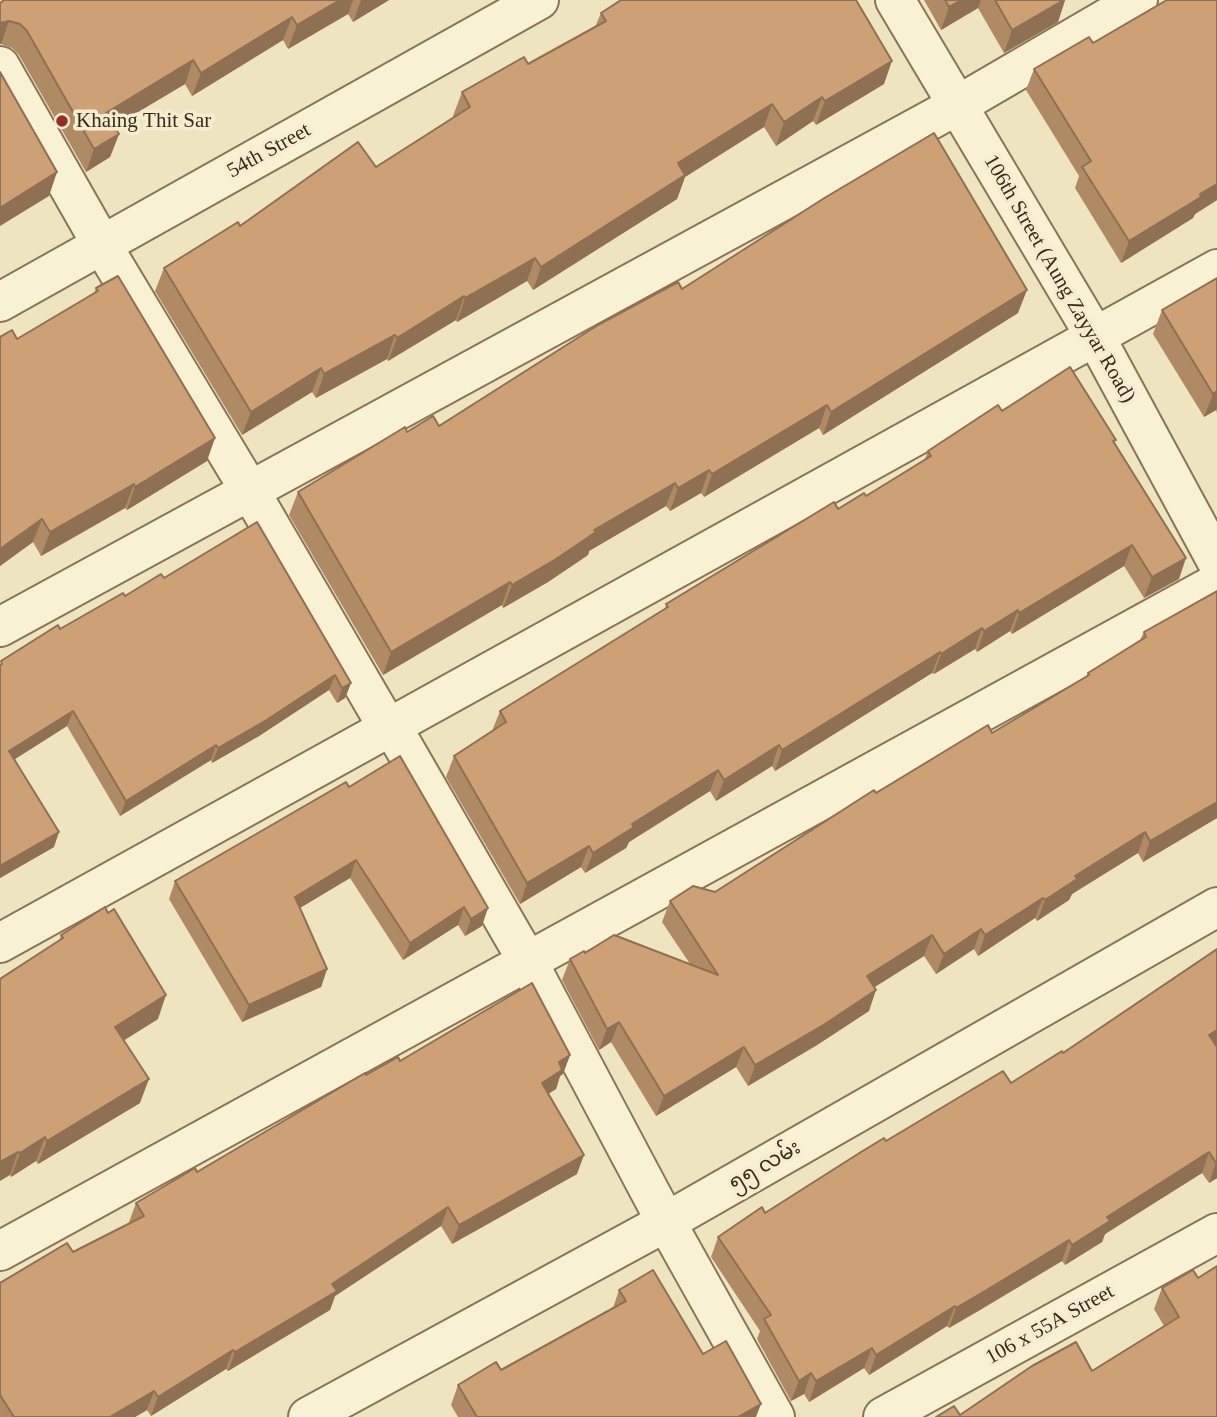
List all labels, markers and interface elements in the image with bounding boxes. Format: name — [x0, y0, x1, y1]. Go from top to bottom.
place label: Khaing Thit Sar — [76, 108, 211, 134]
marker: Khaing Thit Sar — [54, 113, 70, 129]
street label: 54th Street — [223, 118, 315, 184]
street label: 106th Street (Aung Zayyar Road) — [978, 150, 1140, 408]
street label: ၅၅ လမ်း — [725, 1135, 805, 1197]
street label: 106 x 55A Street — [981, 1279, 1119, 1371]

